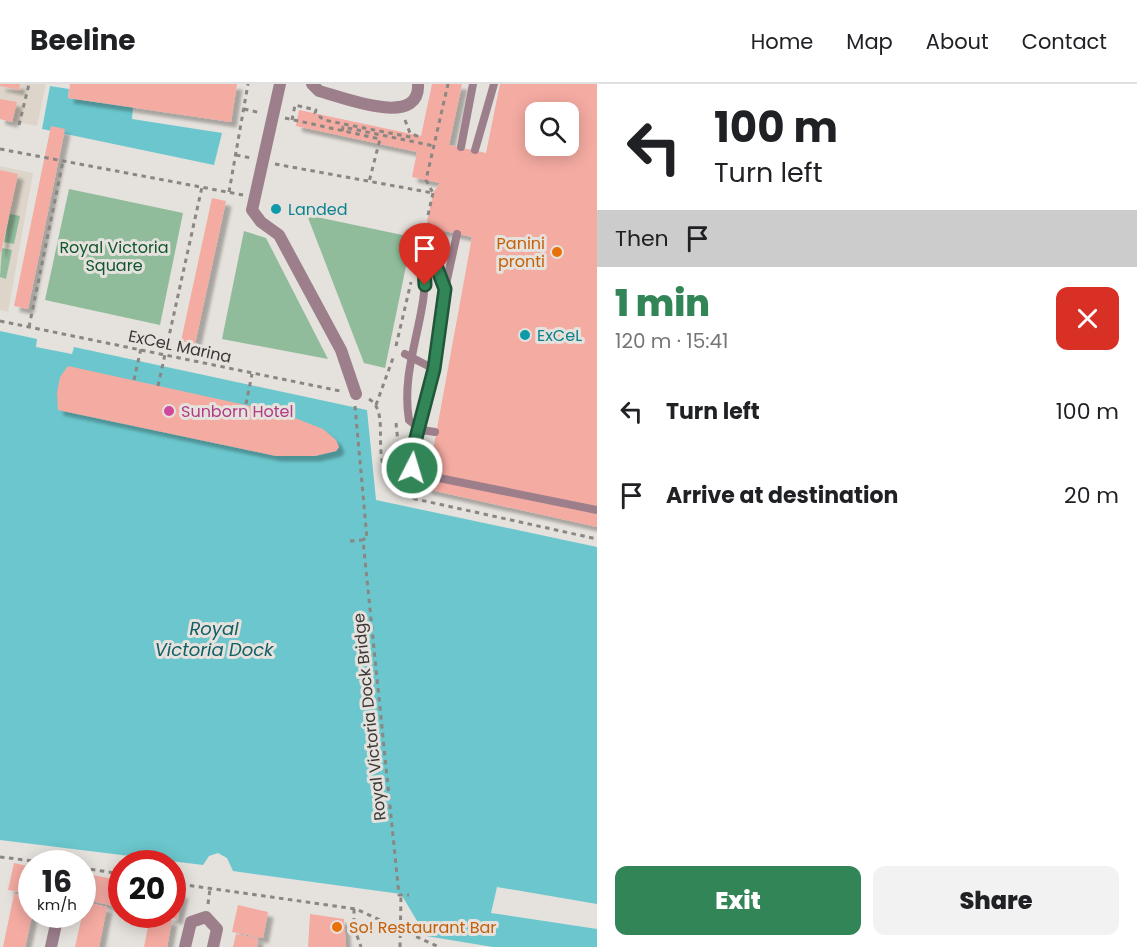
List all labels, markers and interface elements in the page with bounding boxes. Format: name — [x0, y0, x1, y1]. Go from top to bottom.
text: Beeline — [30, 21, 136, 60]
text: Home — [751, 27, 813, 56]
text: Map — [846, 27, 893, 56]
text: About — [926, 27, 989, 56]
text: Contact — [1022, 27, 1107, 56]
text: 100 m — [714, 98, 838, 157]
map controls — [525, 102, 579, 156]
button: search — [525, 102, 579, 156]
icon: left — [615, 108, 693, 186]
text: Turn left — [714, 154, 823, 191]
place label: Landed — [288, 198, 348, 221]
marker: Landed — [269, 202, 283, 216]
icon: arrive — [681, 222, 714, 255]
pin — [399, 223, 450, 285]
text: Then — [615, 223, 669, 254]
icon: arrive — [408, 232, 441, 265]
place label: Panini pronti — [497, 232, 545, 273]
park label: Royal Victoria Square — [59, 236, 169, 277]
marker: Panini pronti — [550, 245, 564, 259]
text: 1 min — [615, 278, 710, 329]
button: close — [1056, 287, 1119, 350]
street label: ExCeL Marina — [126, 324, 234, 369]
place label: ExCeL — [537, 324, 582, 347]
text: 120 m · 15:41 — [615, 327, 729, 355]
marker: ExCeL — [518, 328, 532, 342]
icon: left — [615, 395, 648, 428]
text: Turn left — [666, 396, 760, 427]
text: 100 m — [1056, 396, 1119, 427]
place label: Sunborn Hotel — [181, 400, 293, 423]
marker: Sunborn Hotel — [162, 404, 176, 418]
position arrow — [380, 436, 444, 500]
icon: arrive — [615, 479, 648, 512]
text: Arrive at destination — [666, 480, 898, 511]
text: 20 m — [1064, 480, 1119, 511]
street label: Royal Victoria Dock Bridge — [347, 612, 392, 822]
water label: Royal Victoria Dock — [155, 616, 274, 662]
speed limit sign: 20 — [108, 850, 186, 928]
text: 16 — [42, 860, 72, 903]
button: Exit — [615, 866, 861, 935]
button: Share — [873, 866, 1119, 935]
text: km/h — [37, 894, 77, 915]
place label: So! Restaurant Bar — [349, 916, 496, 939]
marker: So! Restaurant Bar — [330, 920, 344, 934]

